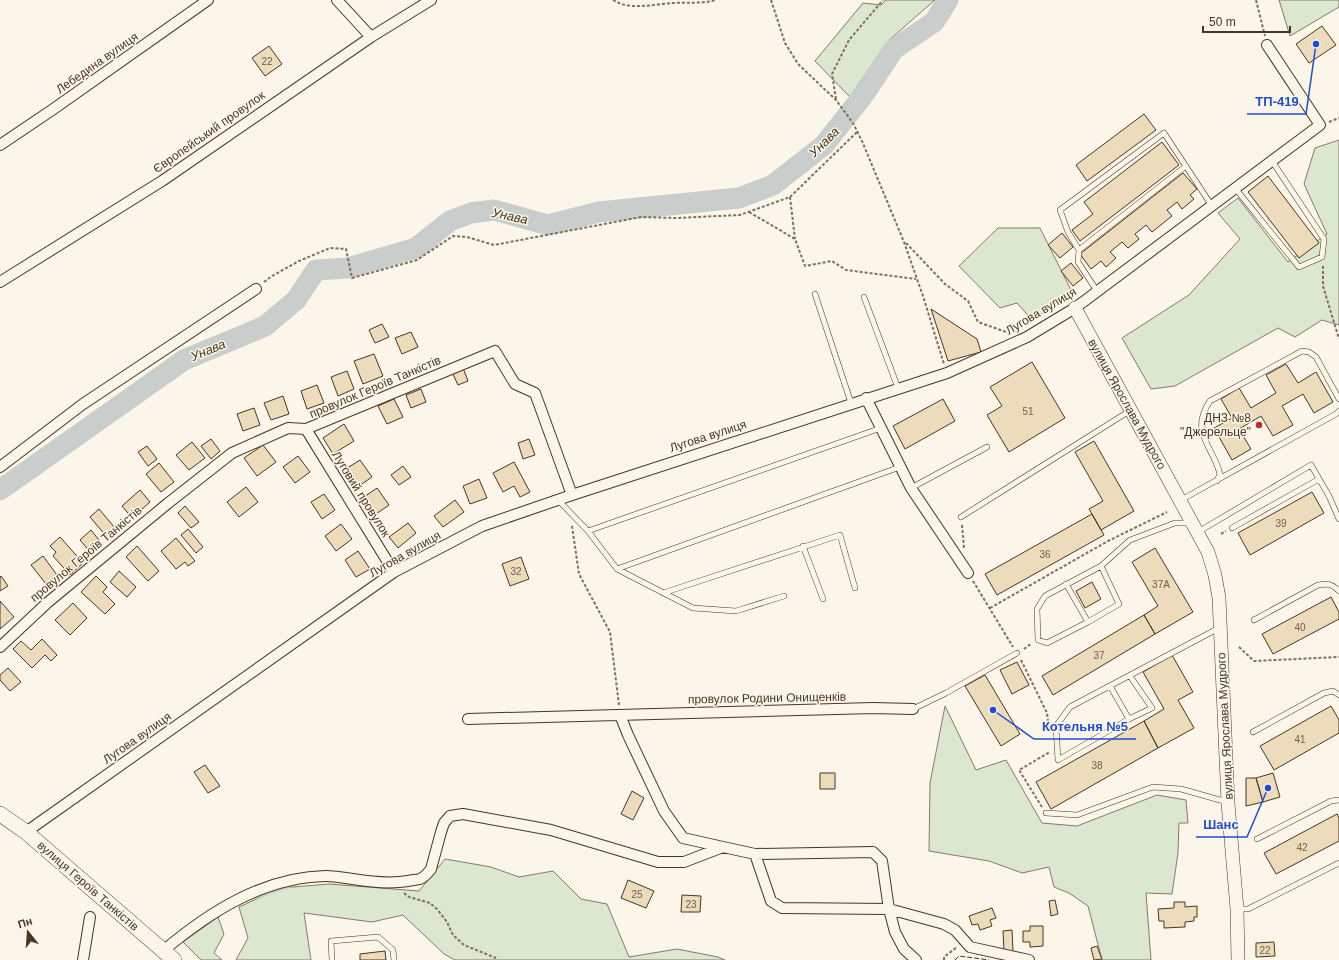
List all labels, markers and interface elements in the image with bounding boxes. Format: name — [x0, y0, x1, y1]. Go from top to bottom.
scale bar — [1203, 8, 1290, 34]
text: 50 m — [1209, 15, 1236, 29]
street label: Лебедина вулиця — [53, 29, 141, 97]
house number: 22 — [261, 56, 273, 67]
street label: Європейський провулок — [150, 88, 268, 176]
callout: ТП-419 — [1247, 89, 1306, 114]
text: ТП-419 — [1255, 94, 1299, 109]
water label: Унава — [805, 124, 842, 161]
water label: Унава — [490, 205, 529, 227]
street label: Лугова вулиця — [1003, 284, 1079, 338]
water label: Унава — [187, 336, 228, 364]
street label: вулиця Ярослава Мудрого — [1085, 336, 1169, 472]
street label: провулок Героїв Танкістів — [307, 353, 443, 421]
house number: 51 — [1022, 406, 1034, 417]
place label: ДНЗ №8 "Джерельце" — [1180, 411, 1251, 439]
street label: Лугова вулиця — [668, 417, 748, 455]
marker: ДНЗ №8 "Джерельце" — [1254, 420, 1264, 430]
street label: Луговий провулок — [329, 448, 393, 540]
street label: провулок Героїв Танкістів — [27, 503, 145, 605]
house number: 39 — [1275, 518, 1287, 529]
street label: Лугова вулиця — [367, 528, 443, 580]
house number: 36 — [1039, 549, 1051, 560]
house number: 32 — [510, 566, 522, 577]
house number: 37А — [1152, 579, 1170, 590]
house number: 40 — [1294, 622, 1306, 633]
house number: 37 — [1093, 650, 1105, 661]
street label: вулиця Ярослава Мудрого — [1214, 652, 1236, 800]
street label: провулок Родини Онищенків — [688, 690, 846, 706]
street label: Лугова вулиця — [100, 709, 174, 767]
callout: Котельня №5 — [1034, 714, 1136, 739]
text: Котельня №5 — [1042, 719, 1128, 734]
house number: 41 — [1294, 734, 1306, 745]
house number: 38 — [1091, 760, 1103, 771]
callout: Шанс — [1196, 812, 1247, 837]
text: Шанс — [1203, 817, 1239, 832]
street label: вулиця Героїв Танкістів — [35, 838, 141, 934]
house number: 42 — [1296, 842, 1308, 853]
house number: 25 — [631, 889, 643, 900]
house number: 23 — [685, 899, 697, 910]
north arrow — [8, 912, 48, 952]
text: Пн — [16, 915, 34, 930]
house number: 22 — [1259, 945, 1271, 956]

